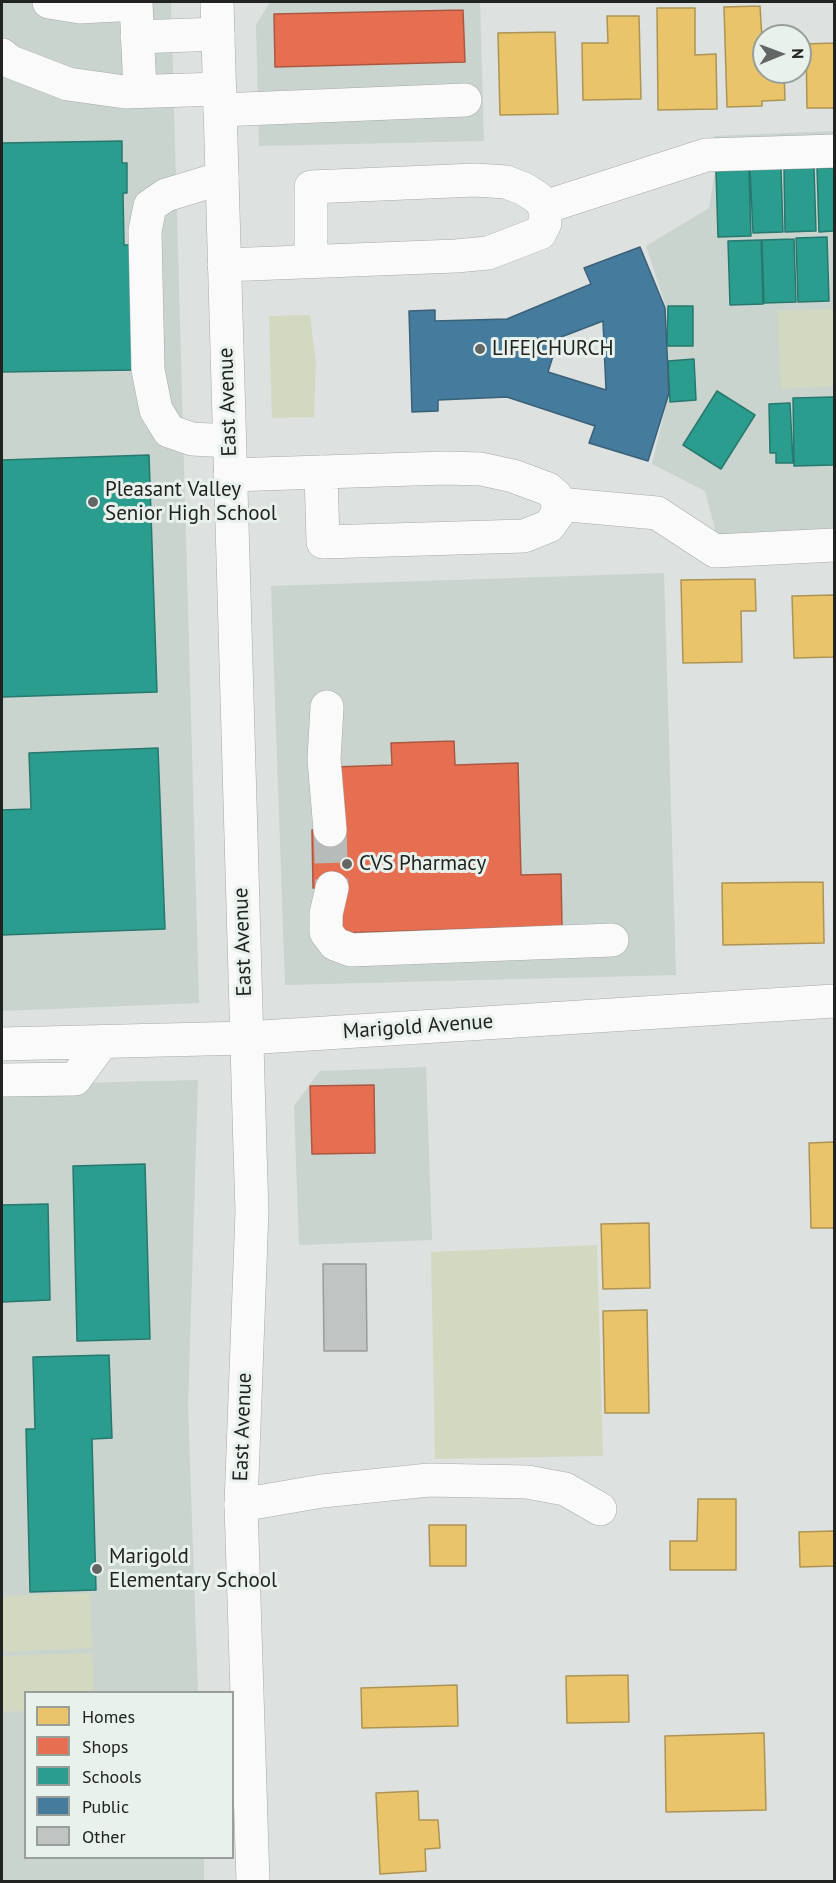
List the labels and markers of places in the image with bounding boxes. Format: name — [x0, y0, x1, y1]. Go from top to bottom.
place label: LIFE|CHURCH — [492, 336, 614, 362]
marker: LIFE|CHURCH — [473, 342, 487, 356]
place label: Pleasant Valley Senior High School — [105, 477, 277, 527]
marker: Pleasant Valley Senior High School — [86, 495, 100, 509]
place label: CVS Pharmacy — [359, 851, 486, 877]
marker: CVS Pharmacy — [340, 857, 354, 871]
place label: Marigold Elementary School — [109, 1544, 277, 1594]
marker: Marigold Elementary School — [90, 1562, 104, 1576]

